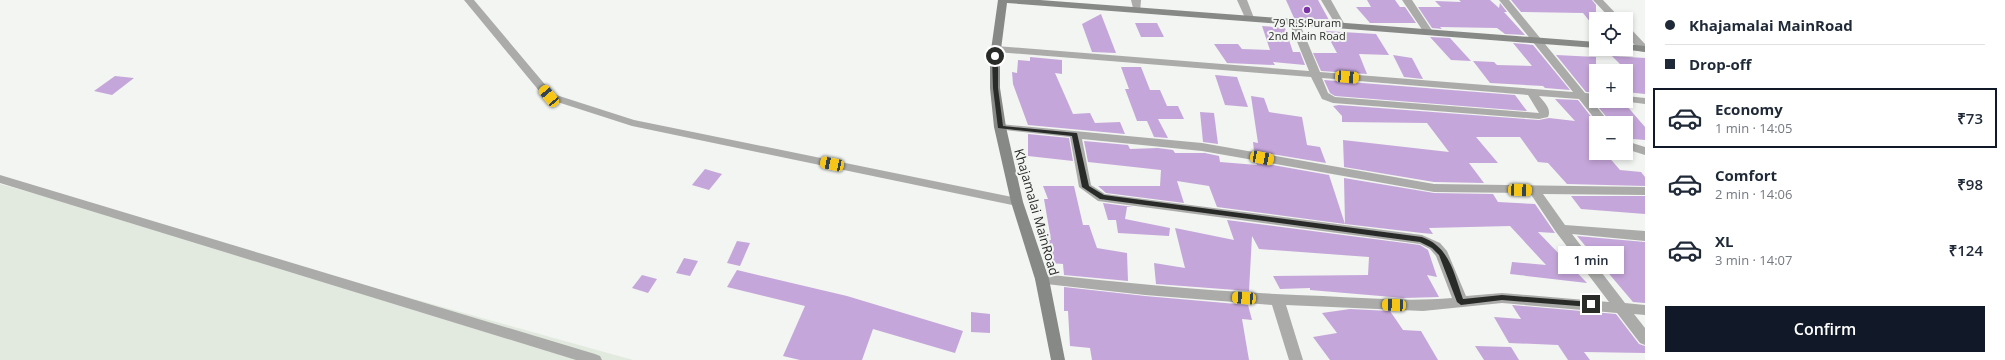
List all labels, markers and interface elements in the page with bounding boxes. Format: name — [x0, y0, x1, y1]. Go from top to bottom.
marker: 79 R.S.Puram 2nd Main Road — [1302, 5, 1312, 15]
map controls — [1589, 12, 1633, 160]
button: locate — [1589, 12, 1633, 56]
place label: 79 R.S.Puram 2nd Main Road — [1268, 15, 1346, 43]
text: Khajamalai MainRoad — [1689, 15, 1853, 35]
route start — [986, 47, 1004, 65]
text: Drop-off — [1689, 54, 1751, 74]
button: + — [1589, 64, 1633, 108]
car — [1335, 70, 1359, 84]
car — [537, 83, 561, 109]
text: Economy — [1715, 99, 1783, 119]
icon: car — [1667, 100, 1703, 136]
text: ₹73 — [1957, 108, 1983, 128]
button: − — [1589, 116, 1633, 160]
text: 1 min · 14:05 — [1715, 119, 1792, 137]
street label: Khajamalai MainRoad — [1010, 146, 1064, 278]
car — [1249, 150, 1275, 166]
car — [819, 156, 845, 172]
text: Comfort — [1715, 165, 1777, 185]
icon: car — [1667, 166, 1703, 202]
text: ₹98 — [1957, 174, 1983, 194]
car — [1508, 184, 1532, 196]
text: 2 min · 14:06 — [1715, 185, 1792, 203]
text: XL — [1715, 231, 1733, 251]
icon: car — [1667, 232, 1703, 268]
text: ₹124 — [1949, 240, 1983, 260]
callout: 1 min — [1558, 246, 1624, 274]
text: 1 min — [1573, 251, 1609, 269]
text: 3 min · 14:07 — [1715, 251, 1792, 269]
car — [1232, 291, 1256, 305]
route end — [1582, 295, 1600, 313]
car — [1382, 299, 1406, 311]
button: Confirm — [1665, 306, 1985, 352]

